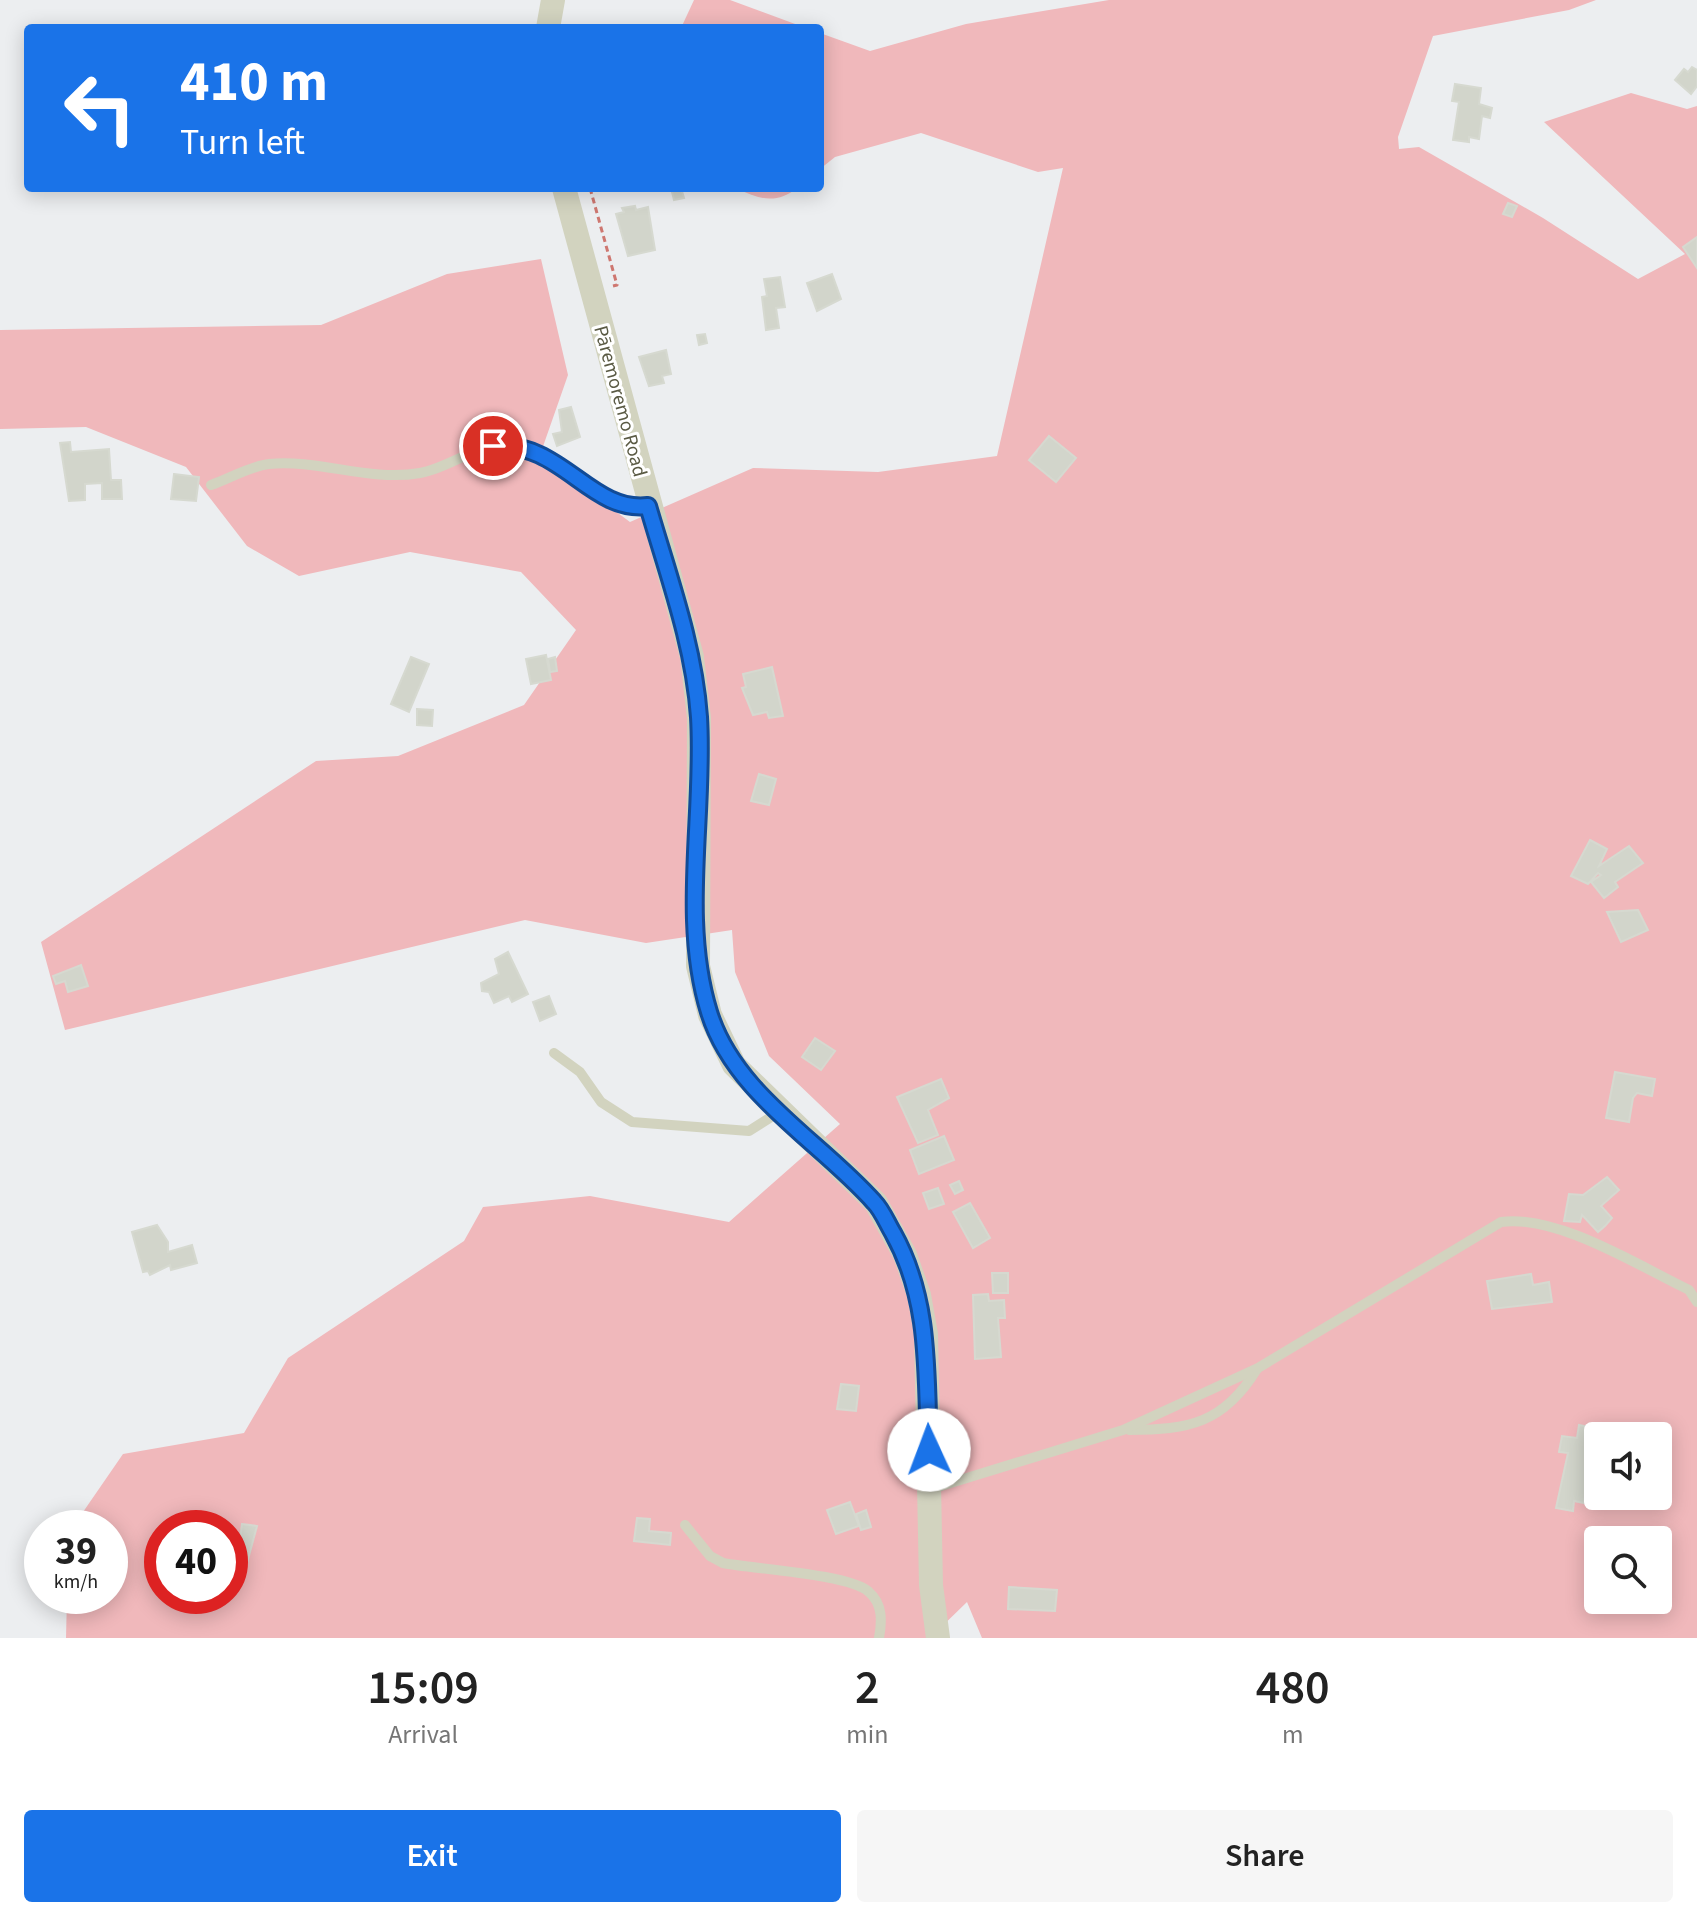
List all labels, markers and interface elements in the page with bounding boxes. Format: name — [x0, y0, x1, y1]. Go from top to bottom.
text: 410 m — [180, 43, 328, 122]
icon: left — [48, 56, 152, 160]
text: Turn left — [180, 117, 305, 168]
street label: Pāremoremo Road — [586, 322, 654, 480]
pin — [459, 412, 527, 480]
icon: arrive — [471, 424, 515, 468]
position arrow — [887, 1408, 971, 1492]
map controls — [1584, 1422, 1672, 1614]
button: sound — [1584, 1422, 1672, 1510]
speed limit sign: 40 — [144, 1510, 248, 1614]
text: 39 — [55, 1523, 97, 1580]
button: search — [1584, 1526, 1672, 1614]
text: km/h — [54, 1568, 98, 1596]
text: 15:09 — [367, 1654, 479, 1722]
text: 2 — [855, 1654, 880, 1722]
text: 480 — [1256, 1654, 1330, 1722]
text: Arrival — [388, 1716, 458, 1753]
text: min — [846, 1716, 888, 1753]
text: m — [1282, 1716, 1304, 1753]
button: Exit — [24, 1810, 841, 1902]
button: Share — [857, 1810, 1673, 1902]

